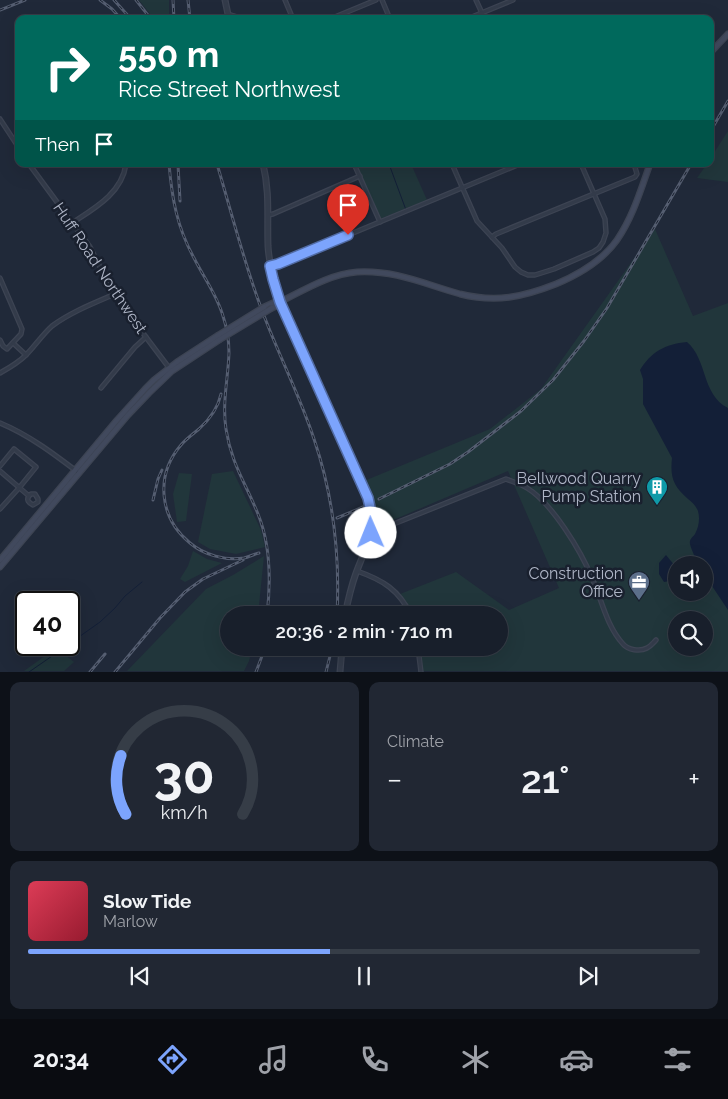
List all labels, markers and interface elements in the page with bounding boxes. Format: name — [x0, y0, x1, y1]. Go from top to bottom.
text: 550 m — [118, 34, 219, 75]
icon: right — [35, 35, 100, 100]
text: Rice Street Northwest — [118, 76, 340, 102]
icon: arrive — [90, 130, 118, 158]
text: Then — [35, 133, 80, 155]
pin — [327, 184, 369, 235]
icon: arrive — [334, 191, 362, 219]
street label: Huff Road Northwest — [49, 199, 151, 338]
place label: Bellwood Quarry Pump Station — [517, 469, 641, 506]
building icon: Bellwood Quarry Pump Station — [645, 475, 669, 506]
position arrow — [344, 506, 396, 558]
map controls — [668, 556, 713, 656]
button: sound — [668, 556, 713, 601]
place label: Construction Office — [528, 564, 623, 601]
office icon: Construction Office — [627, 570, 651, 601]
speed limit sign: 40 — [15, 591, 80, 656]
button: search — [668, 611, 713, 656]
text: 20:36 · 2 min · 710 m — [275, 620, 453, 642]
text: Climate — [387, 732, 444, 751]
text: 30 — [154, 744, 215, 805]
text: 21° — [521, 757, 569, 802]
text: − — [387, 763, 402, 796]
text: + — [688, 763, 700, 796]
text: km/h — [161, 802, 208, 823]
text: Slow Tide — [103, 890, 192, 912]
text: Marlow — [103, 912, 158, 931]
icon: previous — [126, 962, 154, 990]
icon: pause — [350, 962, 378, 990]
icon: next — [574, 962, 602, 990]
icon: directions — [155, 1042, 190, 1077]
icon: music — [256, 1042, 291, 1077]
icon: phone — [357, 1042, 392, 1077]
icon: climate — [458, 1042, 493, 1077]
icon: car — [559, 1042, 594, 1077]
icon: filters — [660, 1042, 695, 1077]
text: 20:34 — [33, 1046, 89, 1072]

